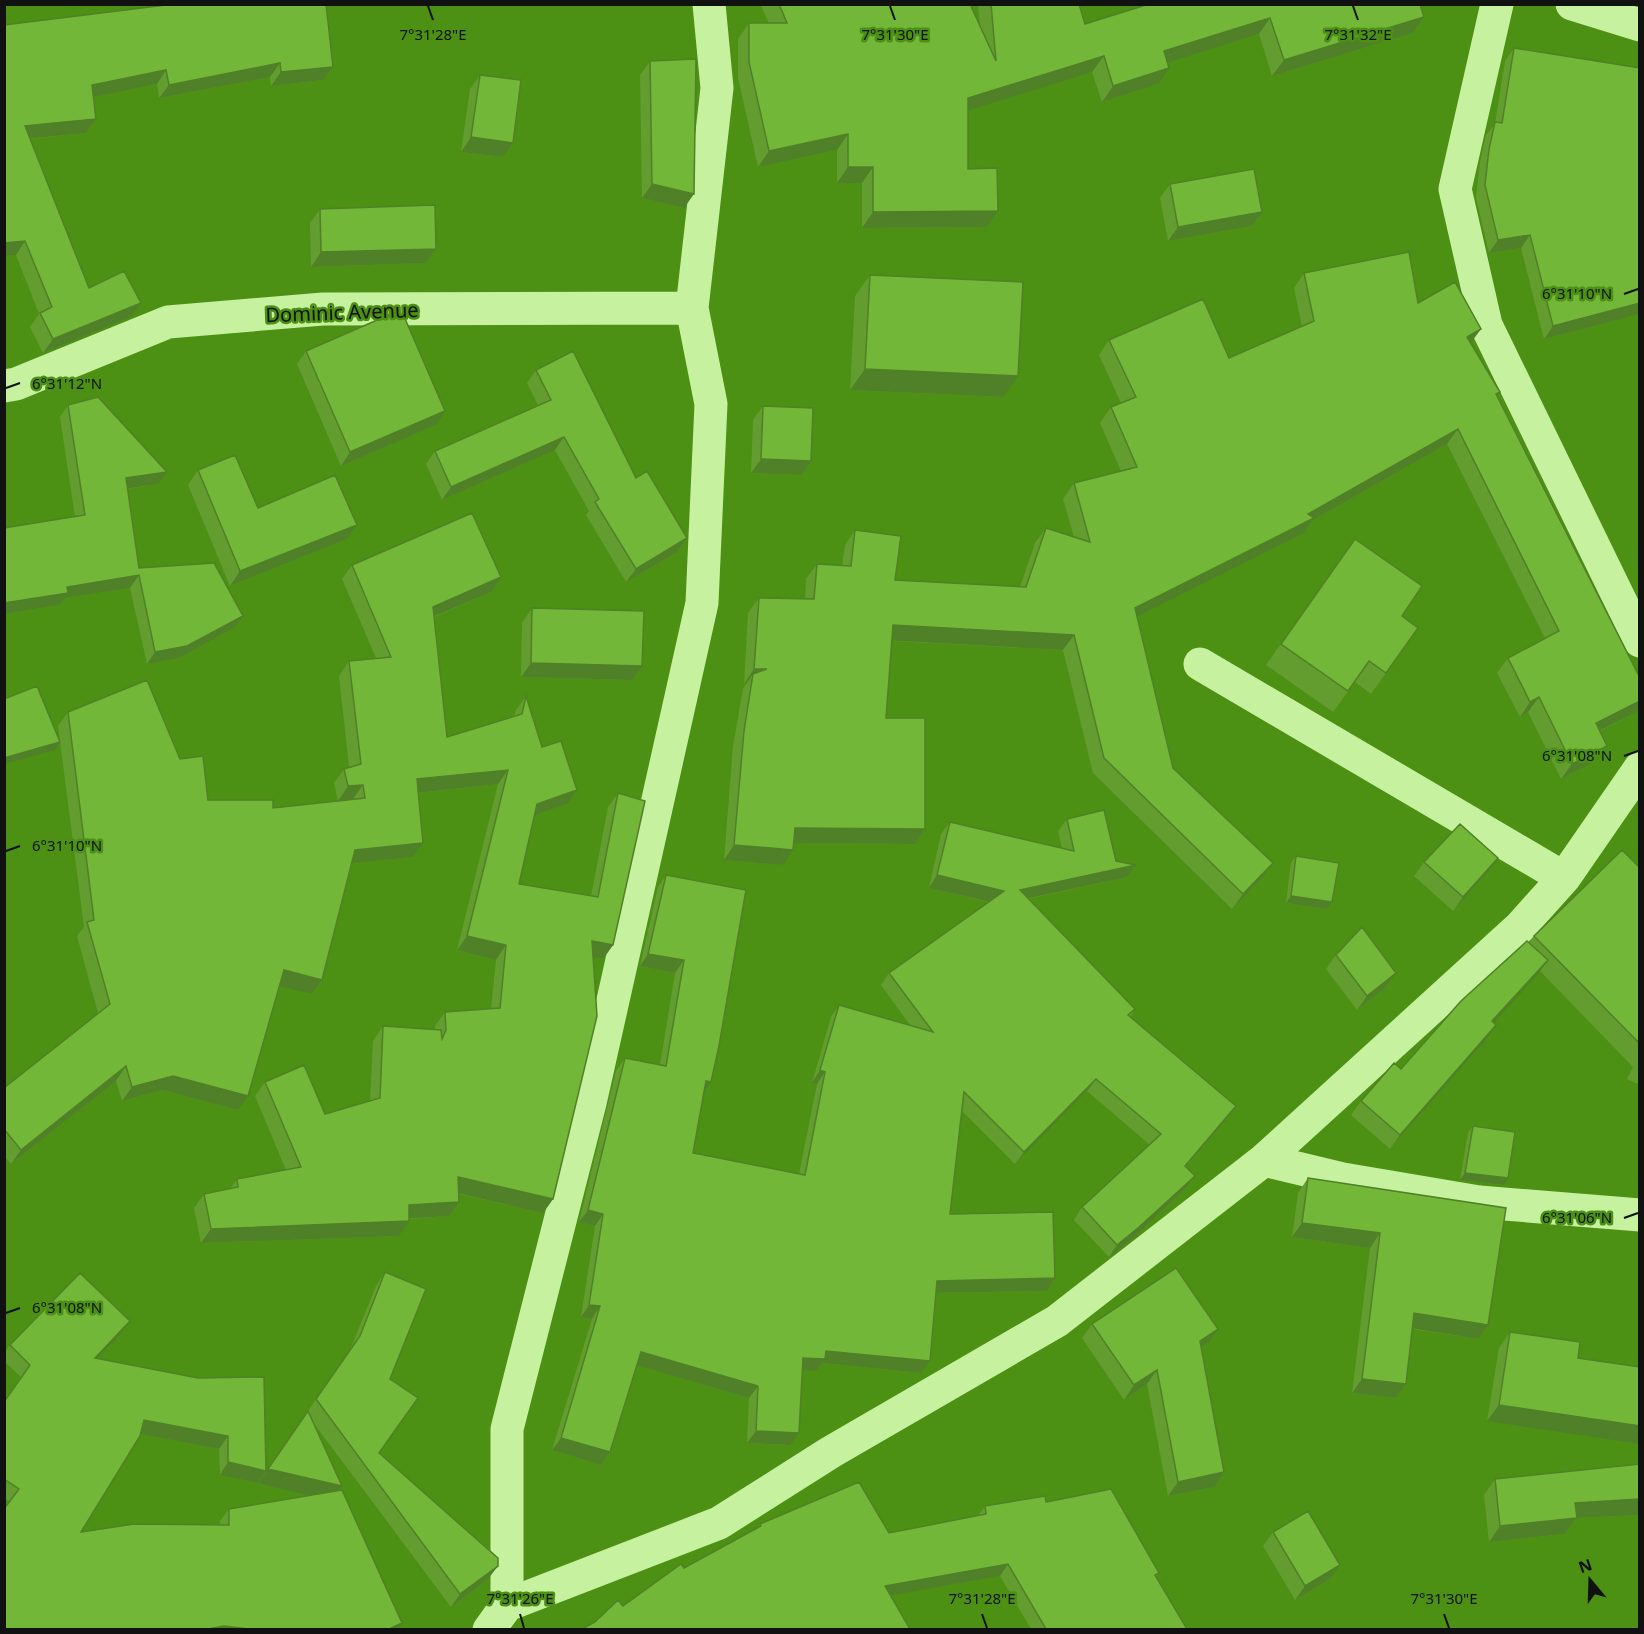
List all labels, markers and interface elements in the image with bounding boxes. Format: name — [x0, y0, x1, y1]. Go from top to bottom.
text: 7°31'28"E — [399, 24, 467, 44]
text: 7°31'30"E — [861, 24, 929, 44]
text: 7°31'32"E — [1324, 24, 1392, 44]
text: 6°31'10"N — [1542, 283, 1612, 303]
street label: Dominic Avenue — [265, 296, 419, 328]
text: 6°31'12"N — [32, 373, 102, 393]
text: 6°31'08"N — [1542, 745, 1612, 765]
text: 6°31'10"N — [32, 835, 102, 855]
text: 6°31'06"N — [1542, 1207, 1612, 1227]
text: 6°31'08"N — [32, 1297, 102, 1317]
north arrow — [1560, 1550, 1620, 1610]
text: N — [1575, 1553, 1595, 1578]
text: 7°31'26"E — [486, 1588, 554, 1608]
text: 7°31'28"E — [948, 1588, 1016, 1608]
text: 7°31'30"E — [1410, 1588, 1478, 1608]

